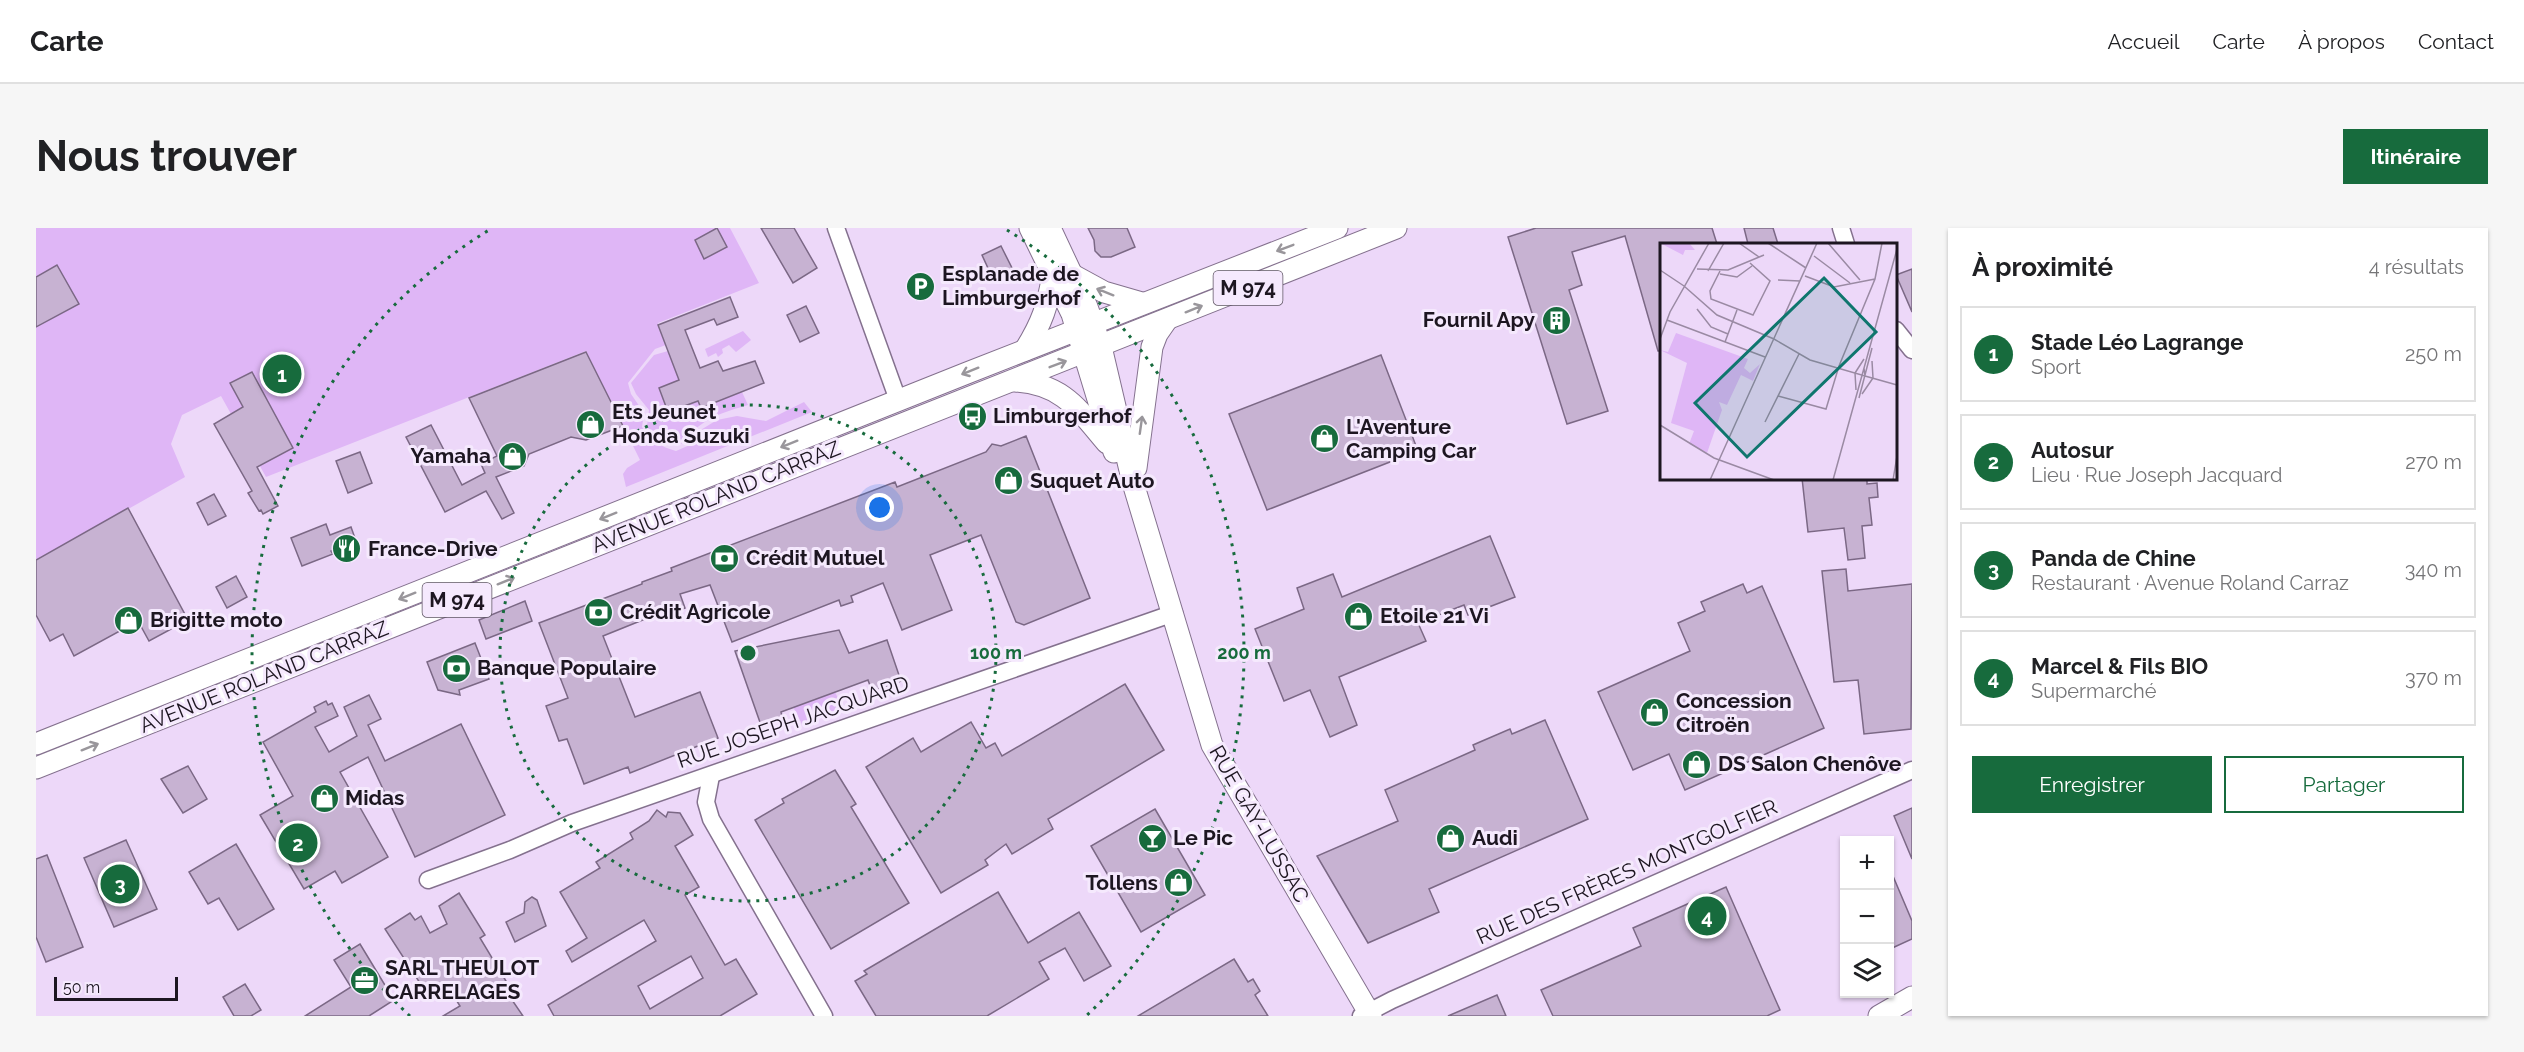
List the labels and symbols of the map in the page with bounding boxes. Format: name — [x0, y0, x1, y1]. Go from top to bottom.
one-way arrow — [1276, 243, 1295, 254]
inset map — [1660, 243, 1897, 480]
place label: Esplanade de Limburgerhof — [942, 261, 1082, 310]
parking icon: Esplanade de Limburgerhof — [905, 270, 937, 302]
road number: M 974 — [1214, 271, 1282, 305]
one-way arrow — [1097, 286, 1115, 297]
one-way arrow — [1184, 303, 1203, 314]
building icon: Fournil Apy — [1540, 304, 1572, 336]
place label: Fournil Apy — [1423, 307, 1535, 332]
pin: 1 — [262, 352, 302, 396]
one-way arrow — [1048, 358, 1066, 369]
one-way arrow — [961, 366, 980, 377]
place label: Ets Jeunet Honda Suzuki — [612, 399, 750, 448]
bus stop icon: Limburgerhof — [956, 400, 988, 432]
place label: Limburgerhof — [993, 403, 1133, 428]
shop icon: Ets Jeunet Honda Suzuki — [575, 408, 607, 440]
place label: L'Aventure Camping Car — [1346, 414, 1476, 463]
one-way arrow — [1136, 416, 1147, 436]
shop icon: L'Aventure Camping Car — [1309, 423, 1341, 455]
street label: AVENUE ROLAND CARRAZ — [588, 435, 844, 558]
one-way arrow — [780, 439, 799, 450]
shop icon: Yamaha — [496, 440, 528, 472]
place label: Yamaha — [411, 443, 491, 468]
shop icon: Suquet Auto — [993, 465, 1025, 497]
place label: Suquet Auto — [1030, 468, 1155, 493]
your location — [865, 493, 894, 522]
one-way arrow — [599, 511, 618, 522]
restaurant icon: France-Drive — [331, 533, 363, 565]
place label: France-Drive — [368, 536, 498, 561]
bank icon: Crédit Mutuel — [709, 542, 741, 574]
place label: Crédit Mutuel — [746, 545, 885, 570]
one-way arrow — [496, 575, 514, 586]
road number: M 974 — [422, 583, 492, 617]
one-way arrow — [399, 591, 417, 602]
bank icon: Crédit Agricole — [583, 596, 615, 628]
place label: Crédit Agricole — [620, 599, 771, 624]
shop icon: Etoile 21 Vi — [1343, 600, 1375, 632]
place label: Etoile 21 Vi — [1380, 603, 1489, 628]
shop icon: Brigitte moto — [113, 604, 145, 636]
place label: Brigitte moto — [150, 607, 283, 632]
street label: AVENUE ROLAND CARRAZ — [136, 615, 392, 738]
text: 100 m — [970, 642, 1022, 663]
text: 200 m — [1217, 642, 1271, 663]
centre of rings — [738, 643, 758, 663]
bank icon: Banque Populaire — [440, 652, 472, 684]
place label: Banque Populaire — [477, 655, 657, 680]
street label: RUE JOSEPH JACQUARD — [674, 670, 912, 773]
place label: Concession Citroën — [1676, 688, 1792, 737]
shop icon: Concession Citroën — [1639, 697, 1671, 729]
one-way arrow — [81, 740, 99, 751]
street label: RUE GAY-LUSSAC — [1204, 741, 1315, 907]
shop icon: DS Salon Chenôve — [1681, 748, 1713, 780]
place label: DS Salon Chenôve — [1718, 751, 1902, 776]
shop icon: Midas — [308, 782, 340, 814]
place label: Midas — [345, 785, 405, 810]
street label: RUE DES FRÈRES MONTGOLFIER — [1472, 794, 1781, 949]
pin: 2 — [278, 820, 318, 866]
bar icon: Le Pic — [1136, 822, 1168, 854]
shop icon: Audi — [1435, 822, 1467, 854]
place label: Le Pic — [1173, 825, 1233, 850]
place label: Audi — [1472, 825, 1518, 850]
pin: 3 — [100, 862, 140, 906]
shop icon: Tollens — [1163, 867, 1195, 899]
place label: Tollens — [1085, 870, 1158, 895]
pin: 4 — [1688, 894, 1726, 938]
place label: SARL THEULOT CARRELAGES — [385, 955, 539, 1004]
office icon: SARL THEULOT CARRELAGES — [348, 964, 380, 996]
scale bar — [54, 974, 178, 1002]

